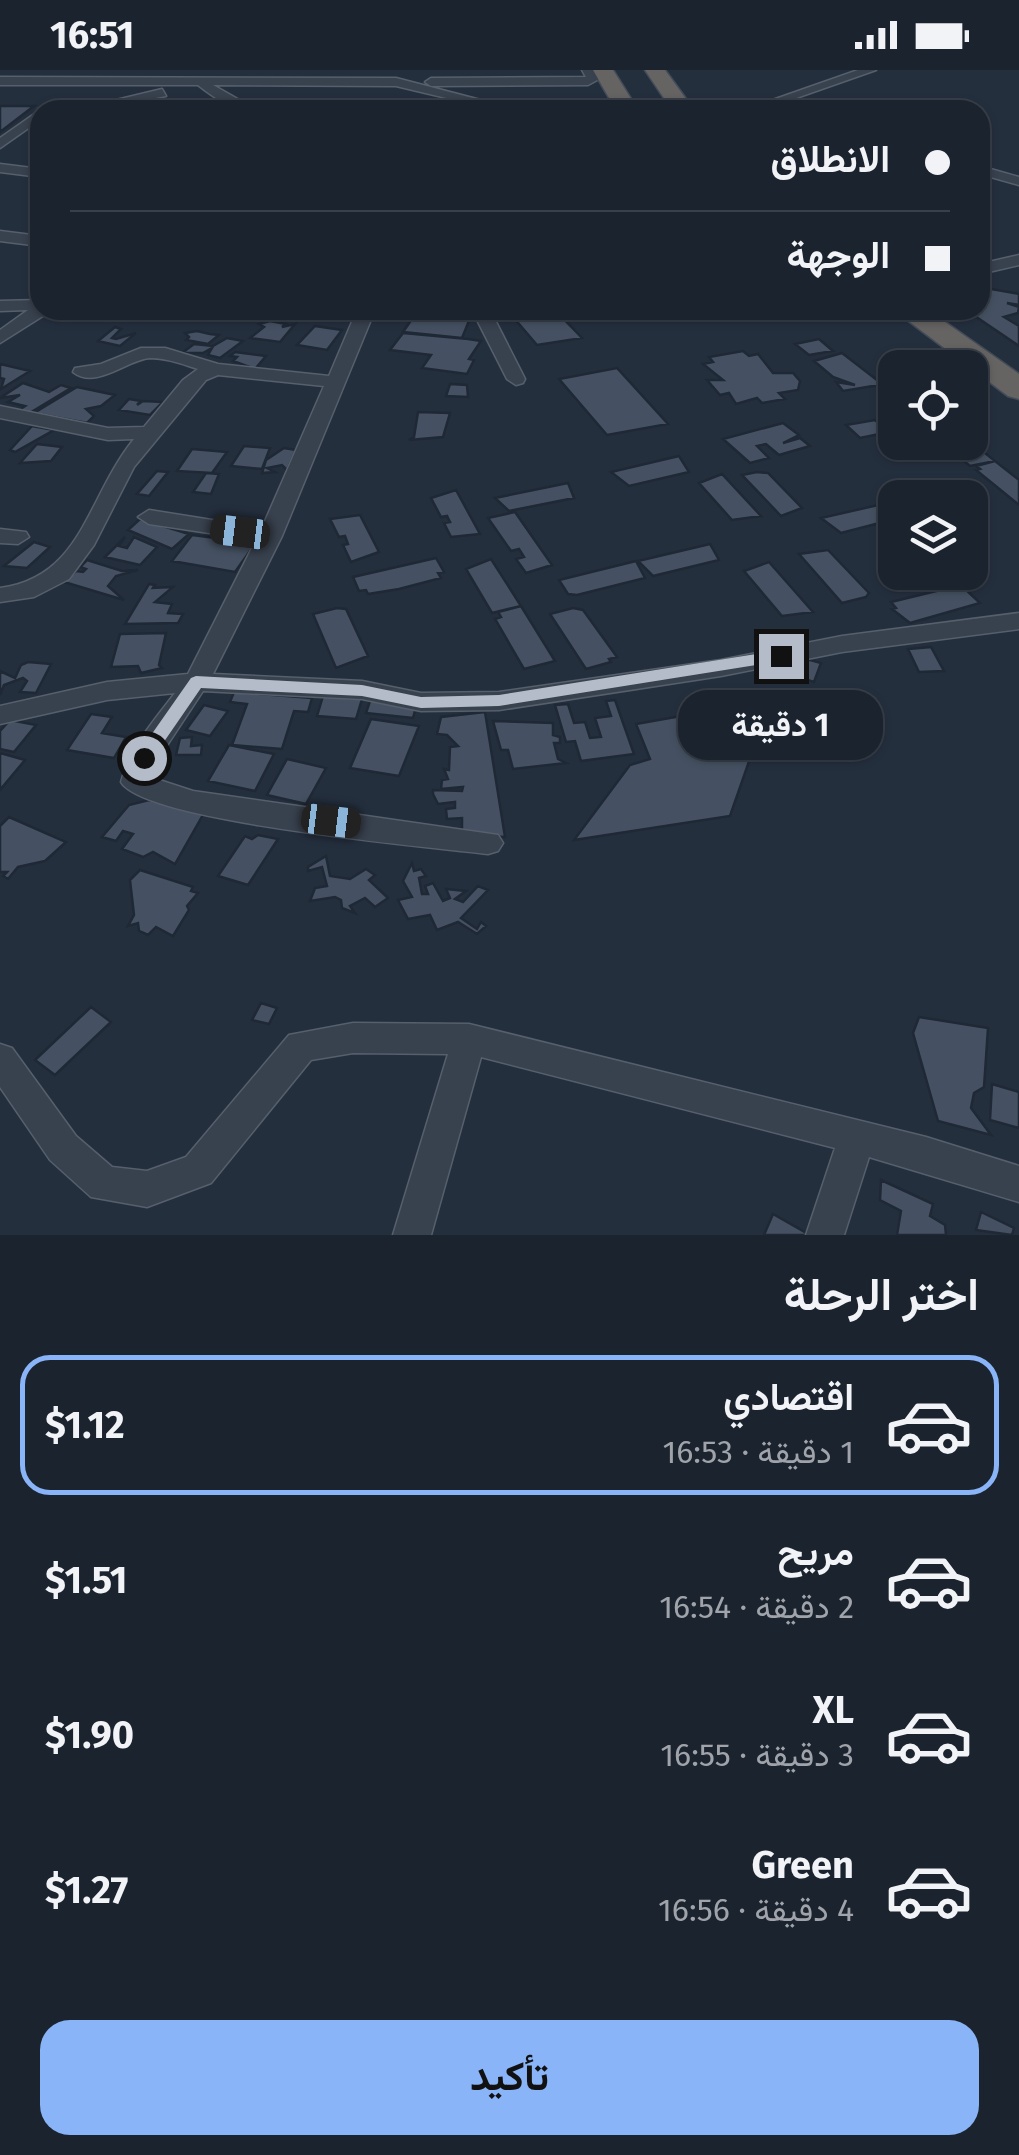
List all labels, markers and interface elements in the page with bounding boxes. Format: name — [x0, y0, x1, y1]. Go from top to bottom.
text: 16:51 — [50, 12, 134, 58]
text: الانطلاق — [771, 136, 890, 182]
text: الوجهة — [787, 232, 890, 278]
map controls — [878, 350, 988, 590]
button: locate — [878, 350, 988, 460]
button: layers — [878, 480, 988, 590]
car — [208, 513, 272, 551]
route end — [759, 634, 804, 679]
callout: 1 دقيقة — [678, 691, 884, 761]
text: 1 دقيقة — [732, 706, 829, 744]
route start — [122, 736, 167, 781]
car — [299, 802, 363, 840]
text: اختر الرحلة — [784, 1268, 979, 1322]
text: اقتصادي — [723, 1374, 854, 1420]
icon: car — [884, 1380, 974, 1470]
text: $1.12 — [45, 1402, 125, 1448]
text: 1 دقيقة · 16:53 — [662, 1433, 854, 1471]
text: مريح — [778, 1529, 854, 1575]
icon: car — [884, 1535, 974, 1625]
text: $1.51 — [45, 1557, 127, 1603]
text: 2 دقيقة · 16:54 — [659, 1588, 854, 1626]
text: XL — [812, 1687, 854, 1733]
icon: car — [884, 1690, 974, 1780]
text: $1.90 — [45, 1712, 134, 1758]
text: 3 دقيقة · 16:55 — [660, 1736, 854, 1774]
text: Green — [752, 1842, 854, 1888]
icon: car — [884, 1845, 974, 1935]
text: $1.27 — [45, 1867, 128, 1913]
text: 4 دقيقة · 16:56 — [658, 1891, 854, 1929]
button: تأكيد — [40, 2020, 979, 2135]

